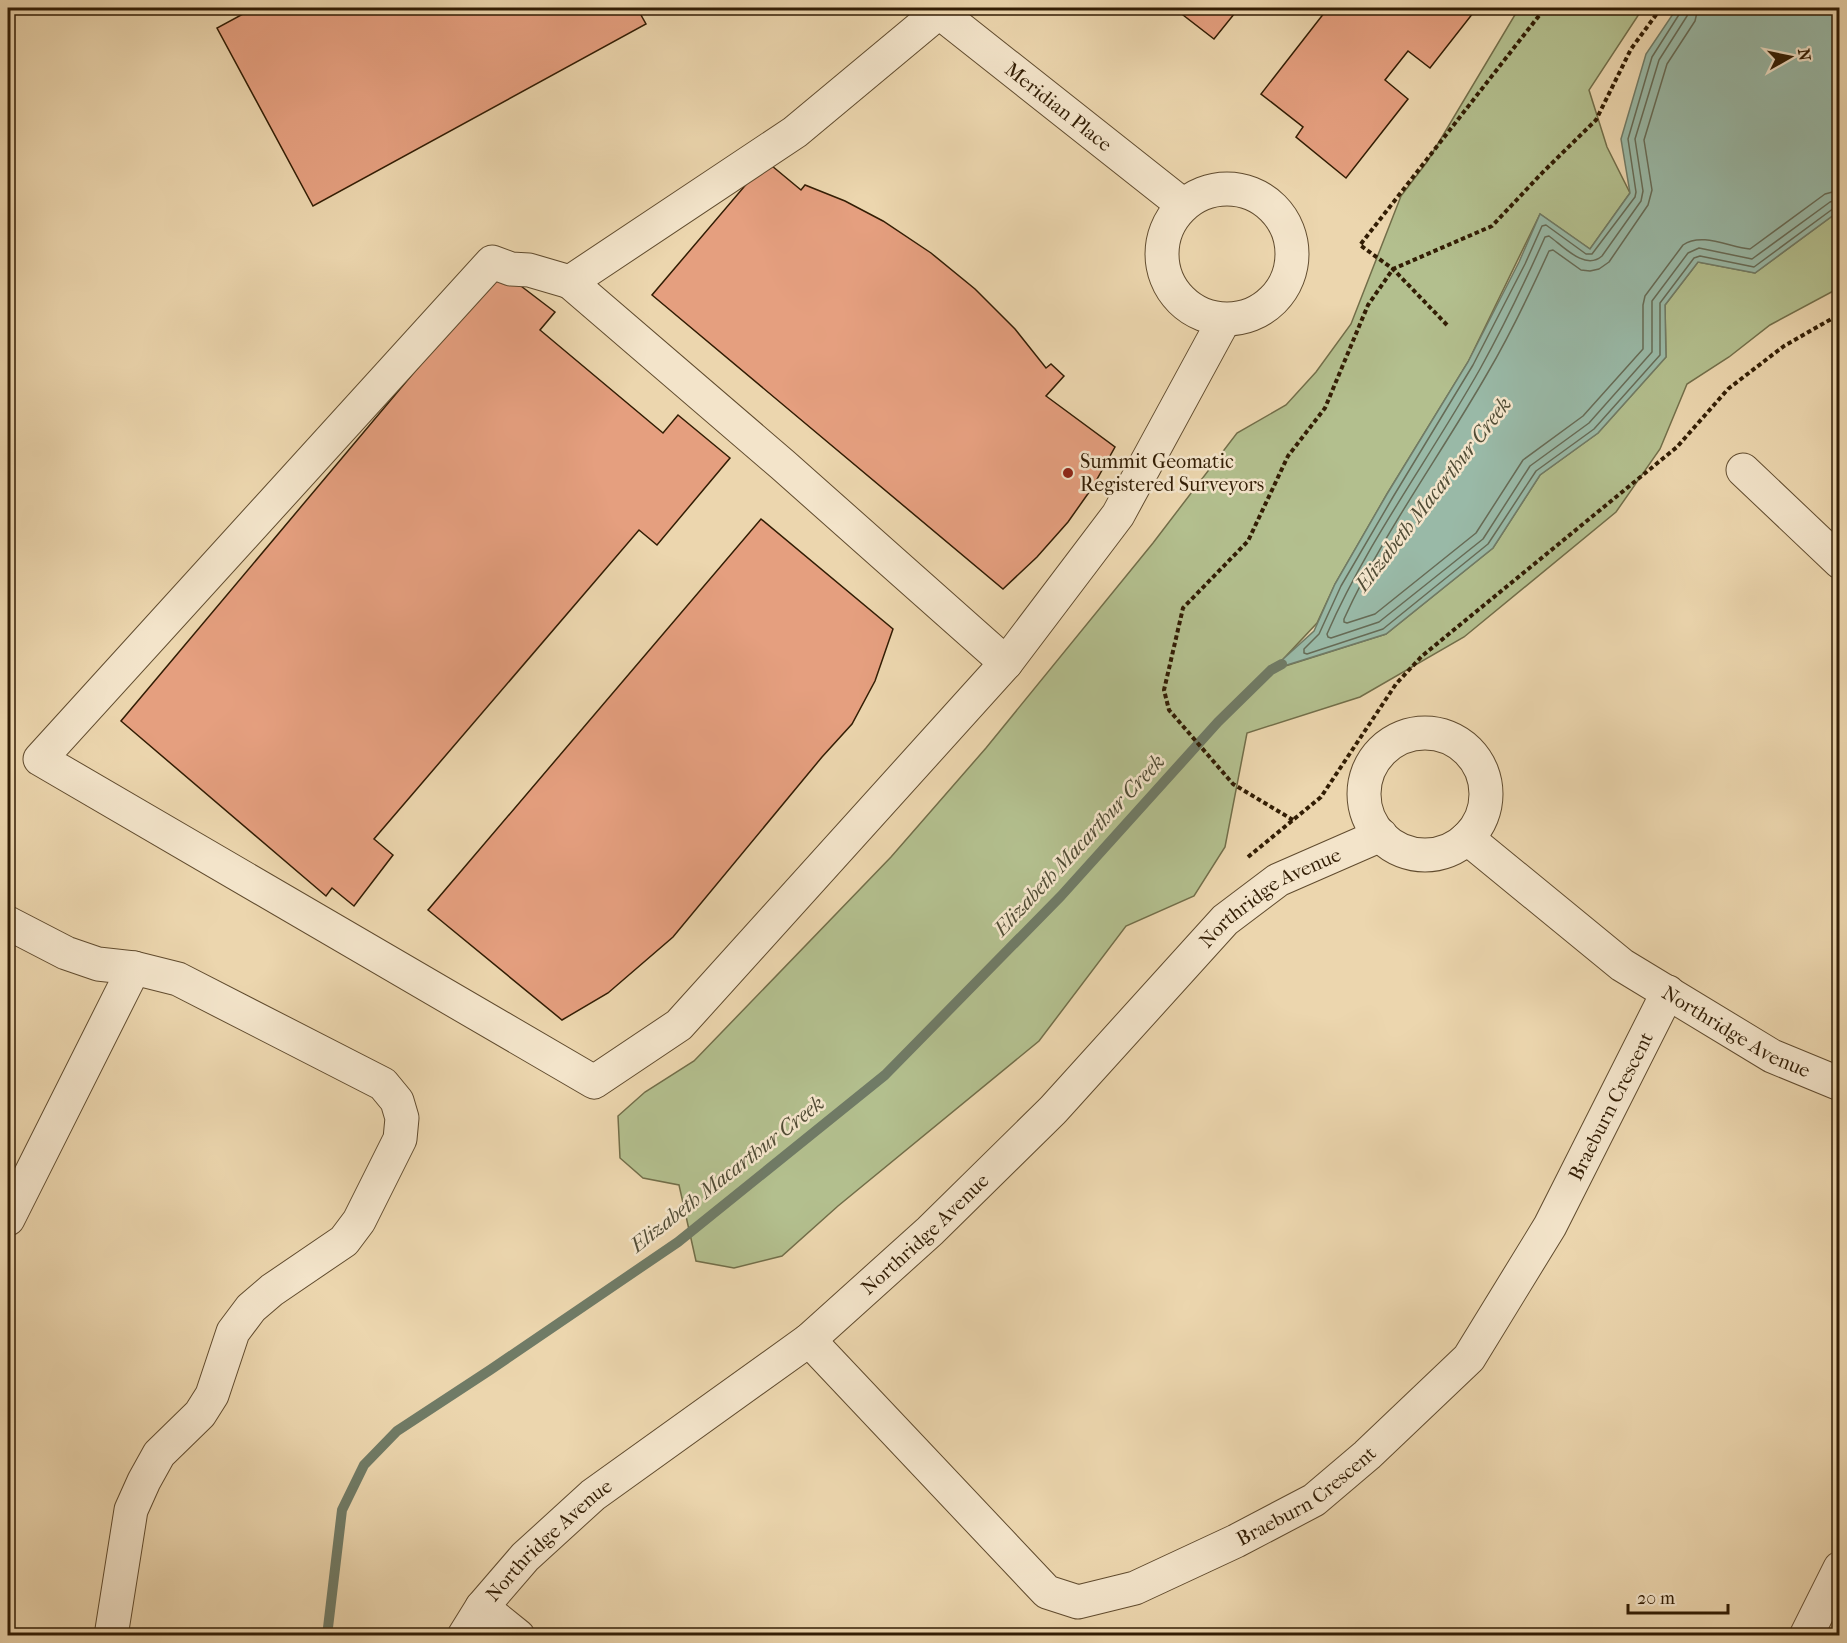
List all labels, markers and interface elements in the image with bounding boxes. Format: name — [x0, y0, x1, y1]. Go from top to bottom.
north arrow — [1760, 27, 1820, 87]
text: N — [1794, 47, 1815, 63]
street label: Meridian Place — [1001, 57, 1117, 156]
water label: Elizabeth Macarthur Creek — [1349, 392, 1516, 597]
place label: Summit Geomatic Registered Surveyors — [1080, 450, 1264, 496]
marker: Summit Geomatic Registered Surveyors — [1061, 466, 1075, 480]
water label: Elizabeth Macarthur Creek — [987, 749, 1169, 942]
street label: Northridge Avenue — [1194, 843, 1344, 952]
street label: Northridge Avenue — [1658, 981, 1814, 1082]
street label: Braeburn Crescent — [1564, 1028, 1658, 1184]
water label: Elizabeth Macarthur Creek — [624, 1091, 829, 1258]
street label: Northridge Avenue — [856, 1168, 993, 1299]
street label: Braeburn Crescent — [1233, 1441, 1380, 1550]
street label: Northridge Avenue — [481, 1474, 616, 1606]
scale bar — [1628, 1577, 1728, 1615]
text: 20 m — [1637, 1588, 1675, 1609]

